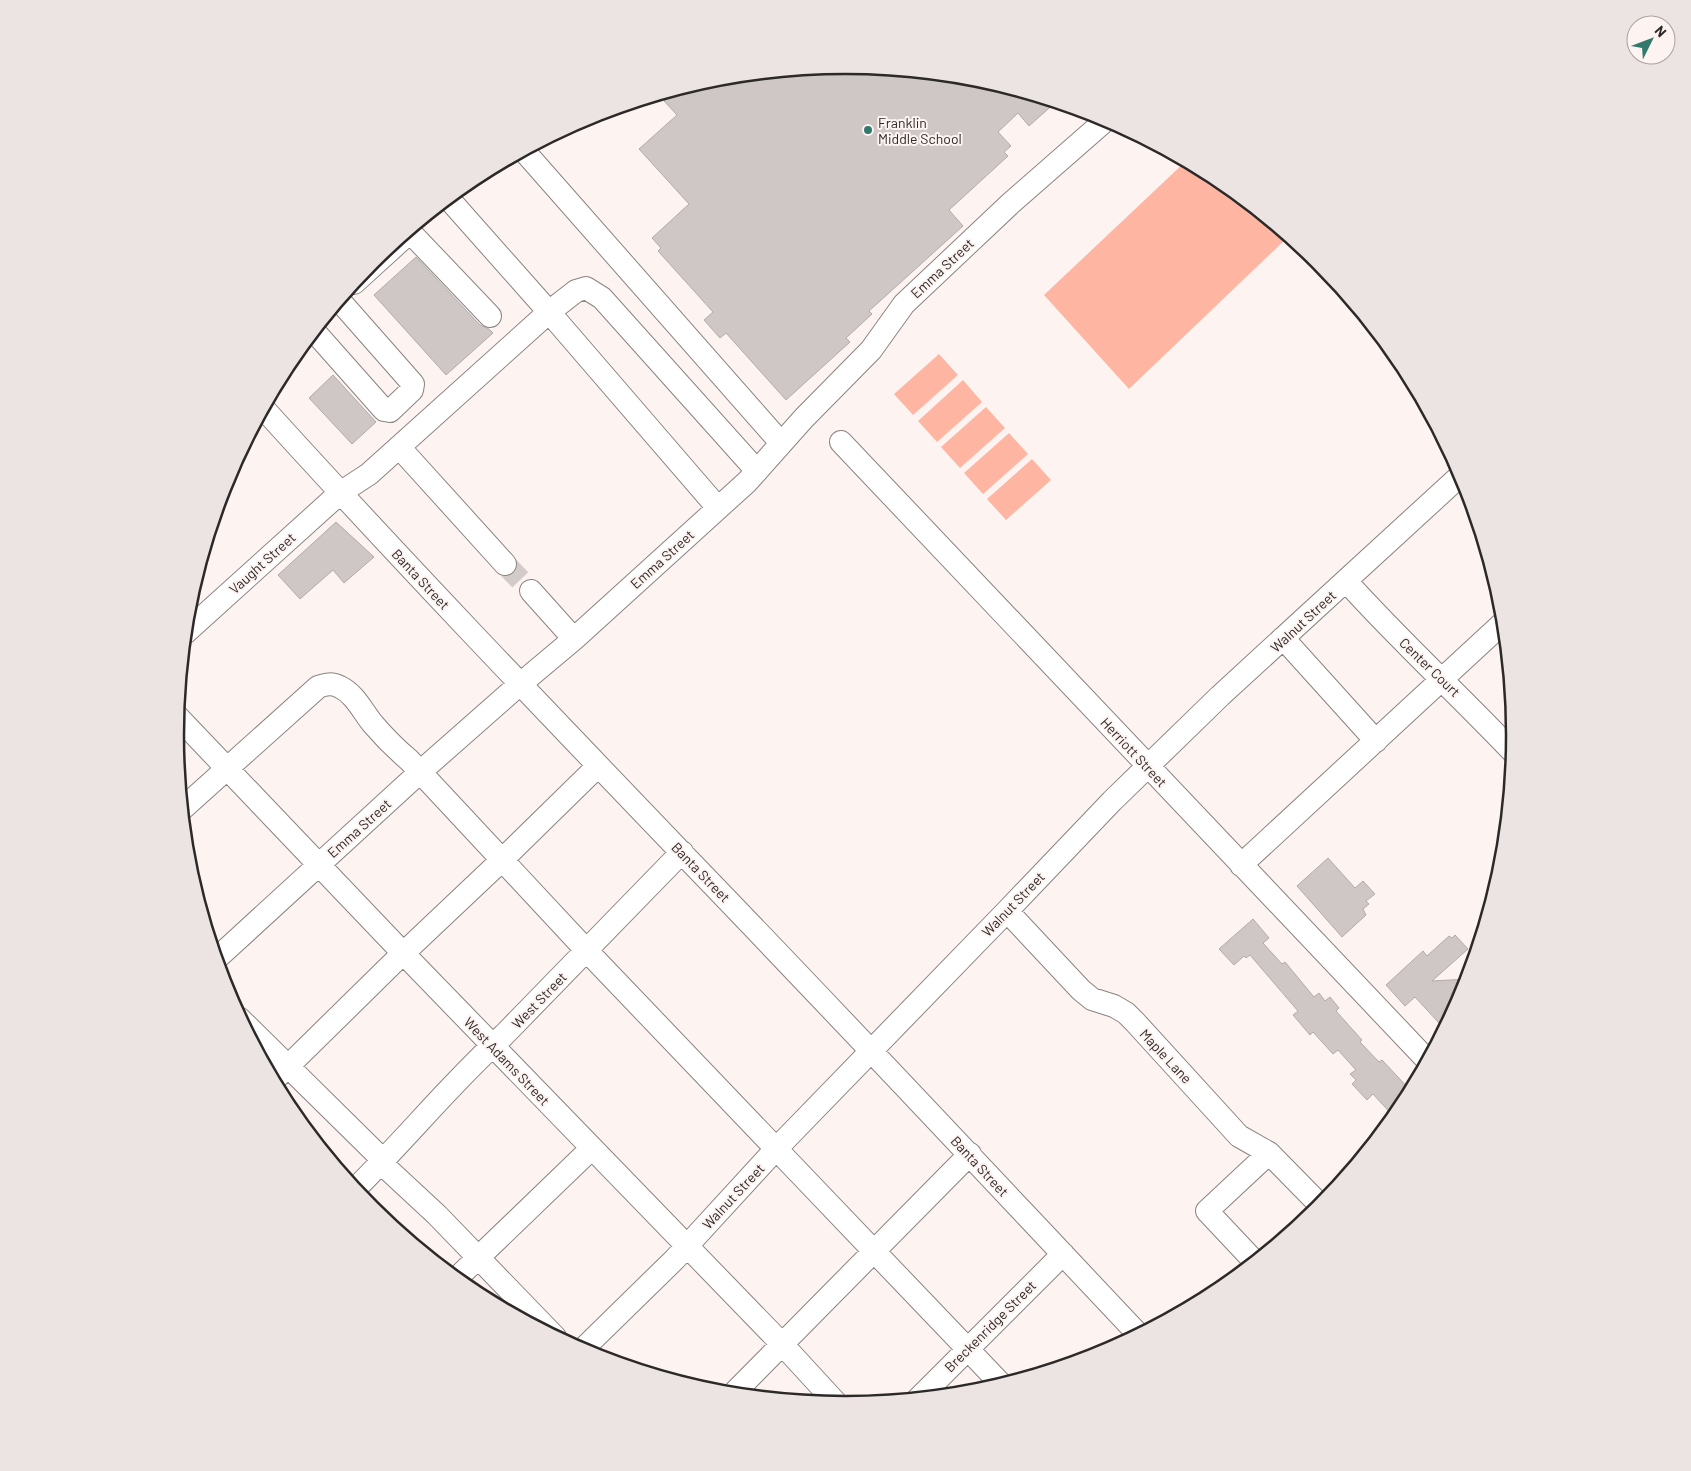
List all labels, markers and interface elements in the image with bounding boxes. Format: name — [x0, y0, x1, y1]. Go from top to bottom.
north arrow — [1626, 15, 1676, 65]
text: N — [1652, 22, 1670, 40]
place label: Franklin Middle School — [878, 114, 962, 147]
marker: Franklin Middle School — [862, 124, 874, 136]
street label: Emma Street — [907, 235, 977, 301]
street label: Emma Street — [627, 526, 697, 592]
street label: Vaught Street — [225, 529, 299, 597]
street label: Banta Street — [389, 545, 453, 613]
street label: Walnut Street — [1267, 586, 1339, 656]
street label: Center Court — [1396, 634, 1464, 700]
street label: Herriott Street — [1097, 714, 1171, 790]
street label: Emma Street — [324, 795, 394, 861]
street label: Banta Street — [668, 839, 734, 905]
street label: Walnut Street — [978, 868, 1048, 940]
street label: West Street — [508, 968, 570, 1032]
street label: West Adams Street — [461, 1013, 553, 1109]
street label: Maple Lane — [1136, 1025, 1196, 1087]
street label: Banta Street — [948, 1132, 1012, 1200]
street label: Walnut Street — [698, 1160, 768, 1232]
street label: Breckenridge Street — [941, 1277, 1039, 1375]

